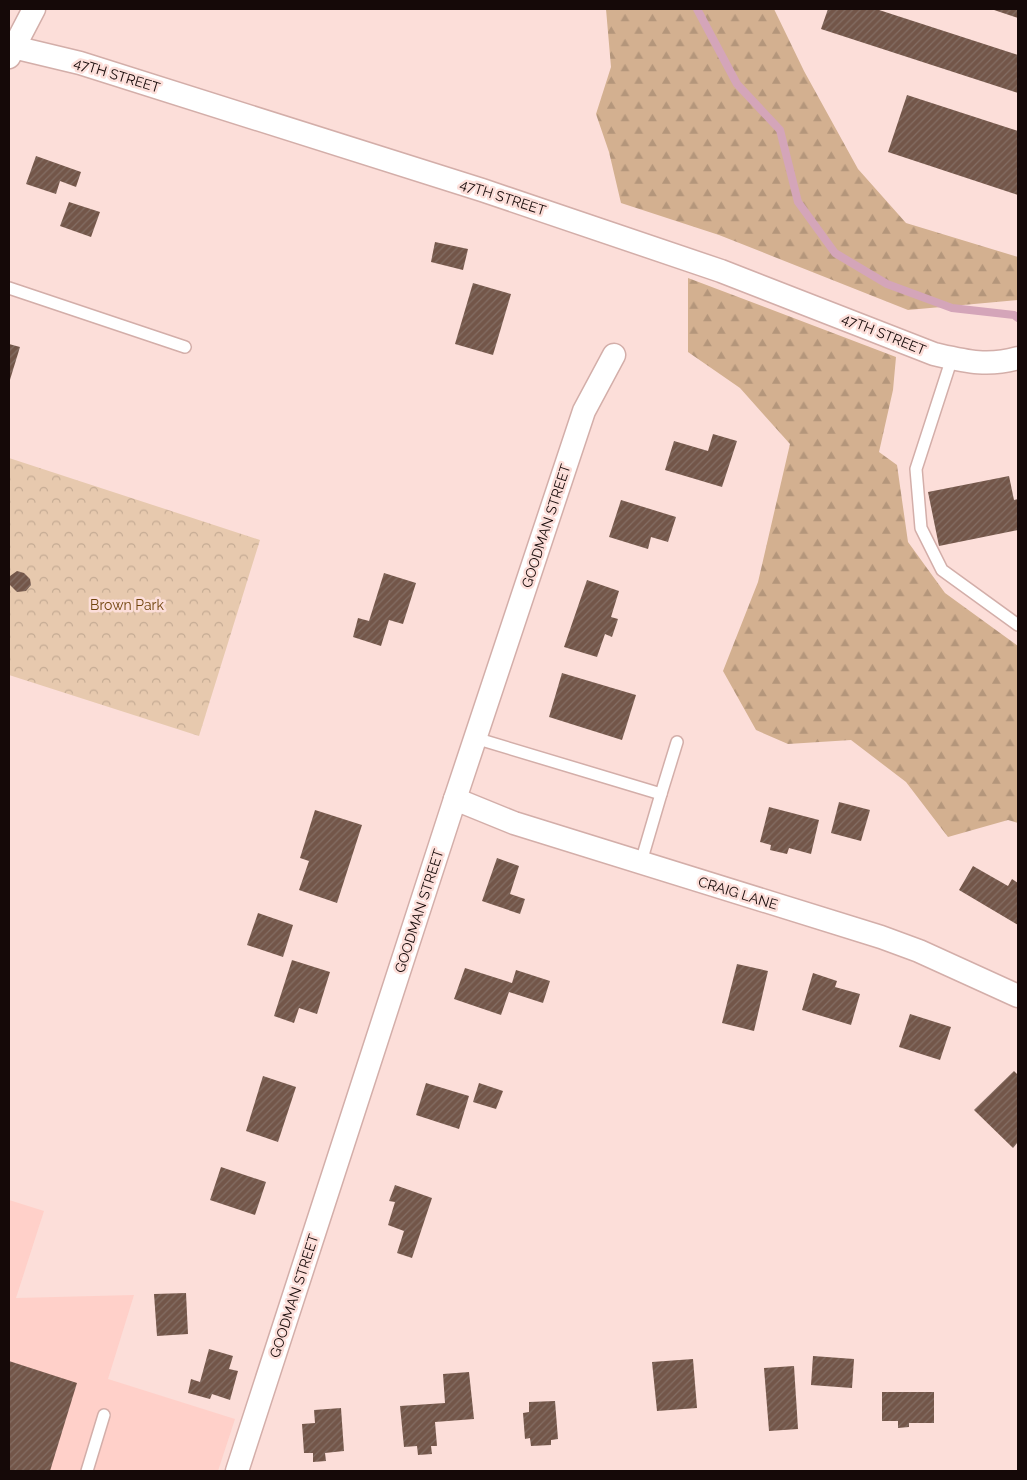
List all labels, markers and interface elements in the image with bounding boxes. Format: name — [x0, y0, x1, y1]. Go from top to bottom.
street label: 47TH STREET — [72, 54, 162, 96]
street label: 47TH STREET — [458, 176, 548, 219]
street label: 47TH STREET — [840, 310, 929, 358]
street label: GOODMAN STREET — [518, 462, 574, 590]
park label: Brown Park — [90, 597, 164, 613]
street label: GOODMAN STREET — [391, 847, 447, 975]
street label: CRAIG LANE — [696, 873, 780, 913]
street label: GOODMAN STREET — [266, 1232, 322, 1360]

